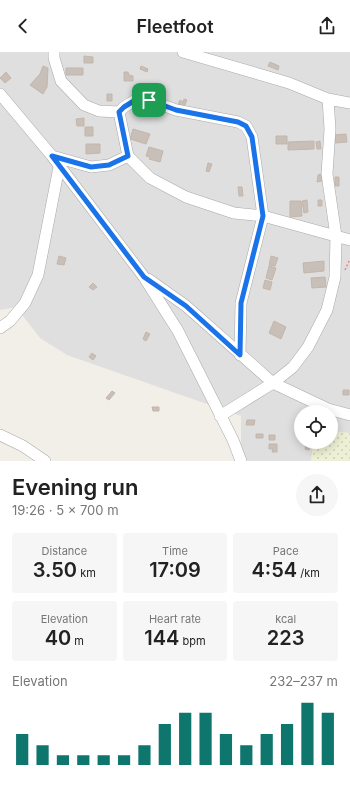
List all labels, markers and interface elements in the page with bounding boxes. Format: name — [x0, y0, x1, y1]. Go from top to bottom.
icon: back — [12, 15, 34, 37]
icon: share — [316, 15, 338, 37]
text: Fleetfoot — [136, 16, 214, 37]
pin — [132, 83, 166, 117]
icon: arrive — [138, 89, 160, 111]
map controls — [294, 405, 338, 449]
button: locate — [294, 405, 338, 449]
text: Evening run — [12, 474, 138, 500]
button: share — [296, 474, 338, 516]
text: 19:26 · 5 × 700 m — [12, 502, 119, 518]
text: Distance — [42, 544, 87, 558]
text: Time — [162, 544, 188, 558]
text: Pace — [273, 544, 299, 558]
text: 3.50 — [33, 558, 77, 582]
text: 17:09 — [149, 558, 201, 582]
text: 4:54 — [251, 558, 297, 582]
text: km — [77, 566, 96, 580]
text: /km — [297, 566, 320, 580]
text: Elevation — [41, 612, 88, 626]
text: Heart rate — [149, 612, 201, 626]
text: kcal — [275, 612, 296, 626]
text: 40 — [45, 626, 71, 650]
text: 144 — [144, 626, 179, 650]
text: 223 — [267, 626, 304, 650]
text: m — [71, 634, 84, 648]
text: bpm — [179, 634, 206, 648]
text: Elevation — [12, 673, 68, 689]
text: 232–237 m — [269, 673, 338, 689]

